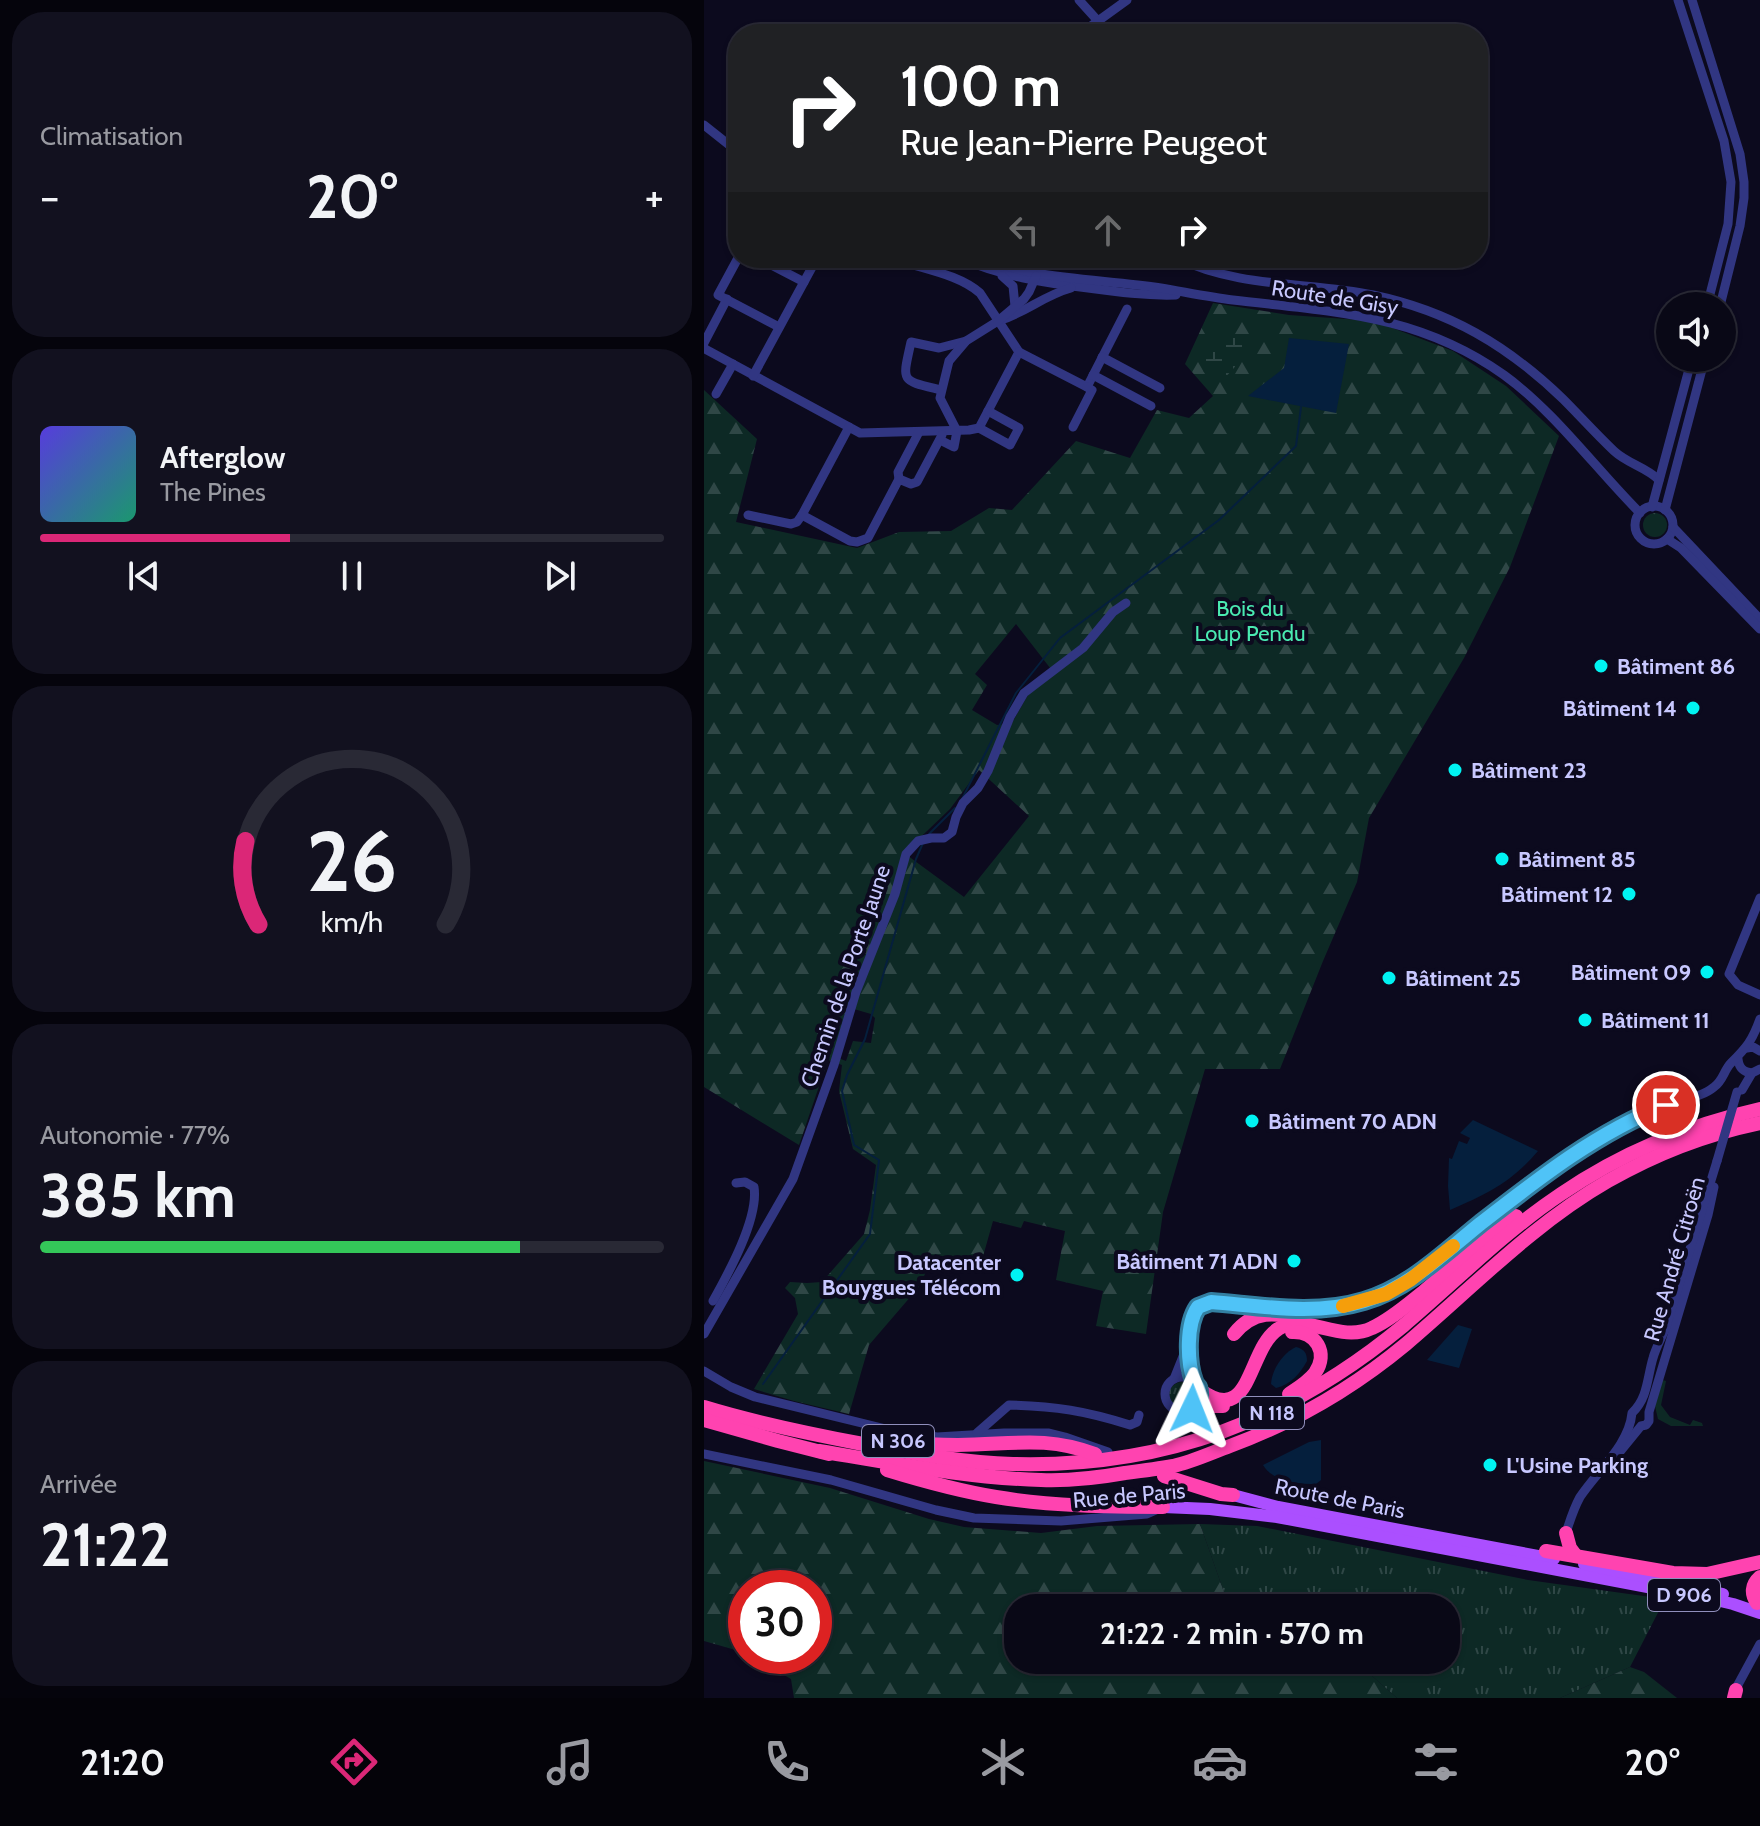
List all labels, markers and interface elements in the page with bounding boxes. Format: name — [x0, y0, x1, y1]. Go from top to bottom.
text: 100 m — [900, 52, 1061, 120]
icon: right — [768, 56, 872, 160]
text: Climatisation — [40, 120, 183, 152]
text: Rue Jean-Pierre Peugeot — [900, 120, 1267, 164]
text: 20° — [306, 160, 398, 233]
text: − — [40, 170, 59, 223]
text: + — [645, 170, 664, 223]
icon: left — [1002, 208, 1046, 252]
icon: ahead — [1086, 208, 1130, 252]
icon: right — [1170, 208, 1214, 252]
street label: Route de Gisy — [1270, 274, 1400, 321]
map controls — [1656, 292, 1736, 372]
button: sound — [1656, 292, 1736, 372]
text: Afterglow — [160, 439, 286, 476]
text: The Pines — [160, 476, 266, 508]
icon: previous — [122, 554, 166, 598]
icon: pause — [330, 554, 374, 598]
icon: next — [538, 554, 582, 598]
park label: Bois du Loup Pendu — [1194, 595, 1306, 647]
place label: Bâtiment 86 — [1617, 653, 1735, 680]
marker: Bâtiment 86 — [1592, 657, 1610, 675]
place label: Bâtiment 14 — [1563, 695, 1677, 722]
marker: Bâtiment 14 — [1684, 699, 1702, 717]
place label: Bâtiment 23 — [1471, 757, 1587, 784]
marker: Bâtiment 23 — [1446, 761, 1464, 779]
text: 26 — [307, 811, 397, 912]
place label: Bâtiment 85 — [1518, 846, 1635, 873]
marker: Bâtiment 85 — [1493, 850, 1511, 868]
street label: Chemin de la Porte Jaune — [795, 862, 896, 1091]
place label: Bâtiment 12 — [1501, 881, 1613, 908]
marker: Bâtiment 12 — [1620, 885, 1638, 903]
text: km/h — [321, 904, 383, 939]
place label: Bâtiment 09 — [1571, 959, 1691, 986]
marker: Bâtiment 09 — [1698, 963, 1716, 981]
place label: Bâtiment 25 — [1405, 965, 1521, 992]
marker: Bâtiment 25 — [1380, 969, 1398, 987]
place label: Bâtiment 11 — [1601, 1007, 1710, 1034]
marker: Bâtiment 11 — [1576, 1011, 1594, 1029]
pin — [1632, 1071, 1700, 1139]
icon: arrive — [1644, 1083, 1688, 1127]
place label: Bâtiment 70 ADN — [1268, 1108, 1437, 1135]
marker: Bâtiment 70 ADN — [1243, 1112, 1261, 1130]
text: Autonomie · 77% — [40, 1119, 230, 1151]
text: 385 km — [40, 1159, 236, 1232]
street label: Rue André Citroën — [1638, 1174, 1711, 1345]
place label: Bâtiment 71 ADN — [1116, 1248, 1278, 1275]
place label: Datacenter Bouygues Télécom — [822, 1249, 1002, 1301]
marker: Bâtiment 71 ADN — [1285, 1252, 1303, 1270]
marker: Datacenter Bouygues Télécom — [1008, 1266, 1026, 1284]
position arrow — [1150, 1367, 1234, 1451]
road number: N 118 — [1240, 1397, 1304, 1429]
road number: N 306 — [862, 1425, 934, 1457]
place label: L'Usine Parking — [1506, 1452, 1648, 1479]
marker: L'Usine Parking — [1481, 1456, 1499, 1474]
text: Arrivée — [40, 1468, 117, 1500]
street label: Route de Paris — [1273, 1473, 1407, 1524]
street label: Rue de Paris — [1072, 1477, 1186, 1514]
text: 21:22 — [40, 1508, 171, 1581]
speed limit sign: 30 — [728, 1570, 832, 1674]
road number: D 906 — [1648, 1579, 1720, 1611]
text: 21:22 · 2 min · 570 m — [1100, 1615, 1364, 1652]
icon: directions — [326, 1734, 382, 1790]
icon: music — [542, 1734, 598, 1790]
icon: phone — [759, 1734, 815, 1790]
icon: climate — [975, 1734, 1031, 1790]
icon: car — [1192, 1734, 1248, 1790]
icon: filters — [1408, 1734, 1464, 1790]
text: 21:20 — [80, 1740, 165, 1784]
text: 20° — [1625, 1740, 1680, 1784]

